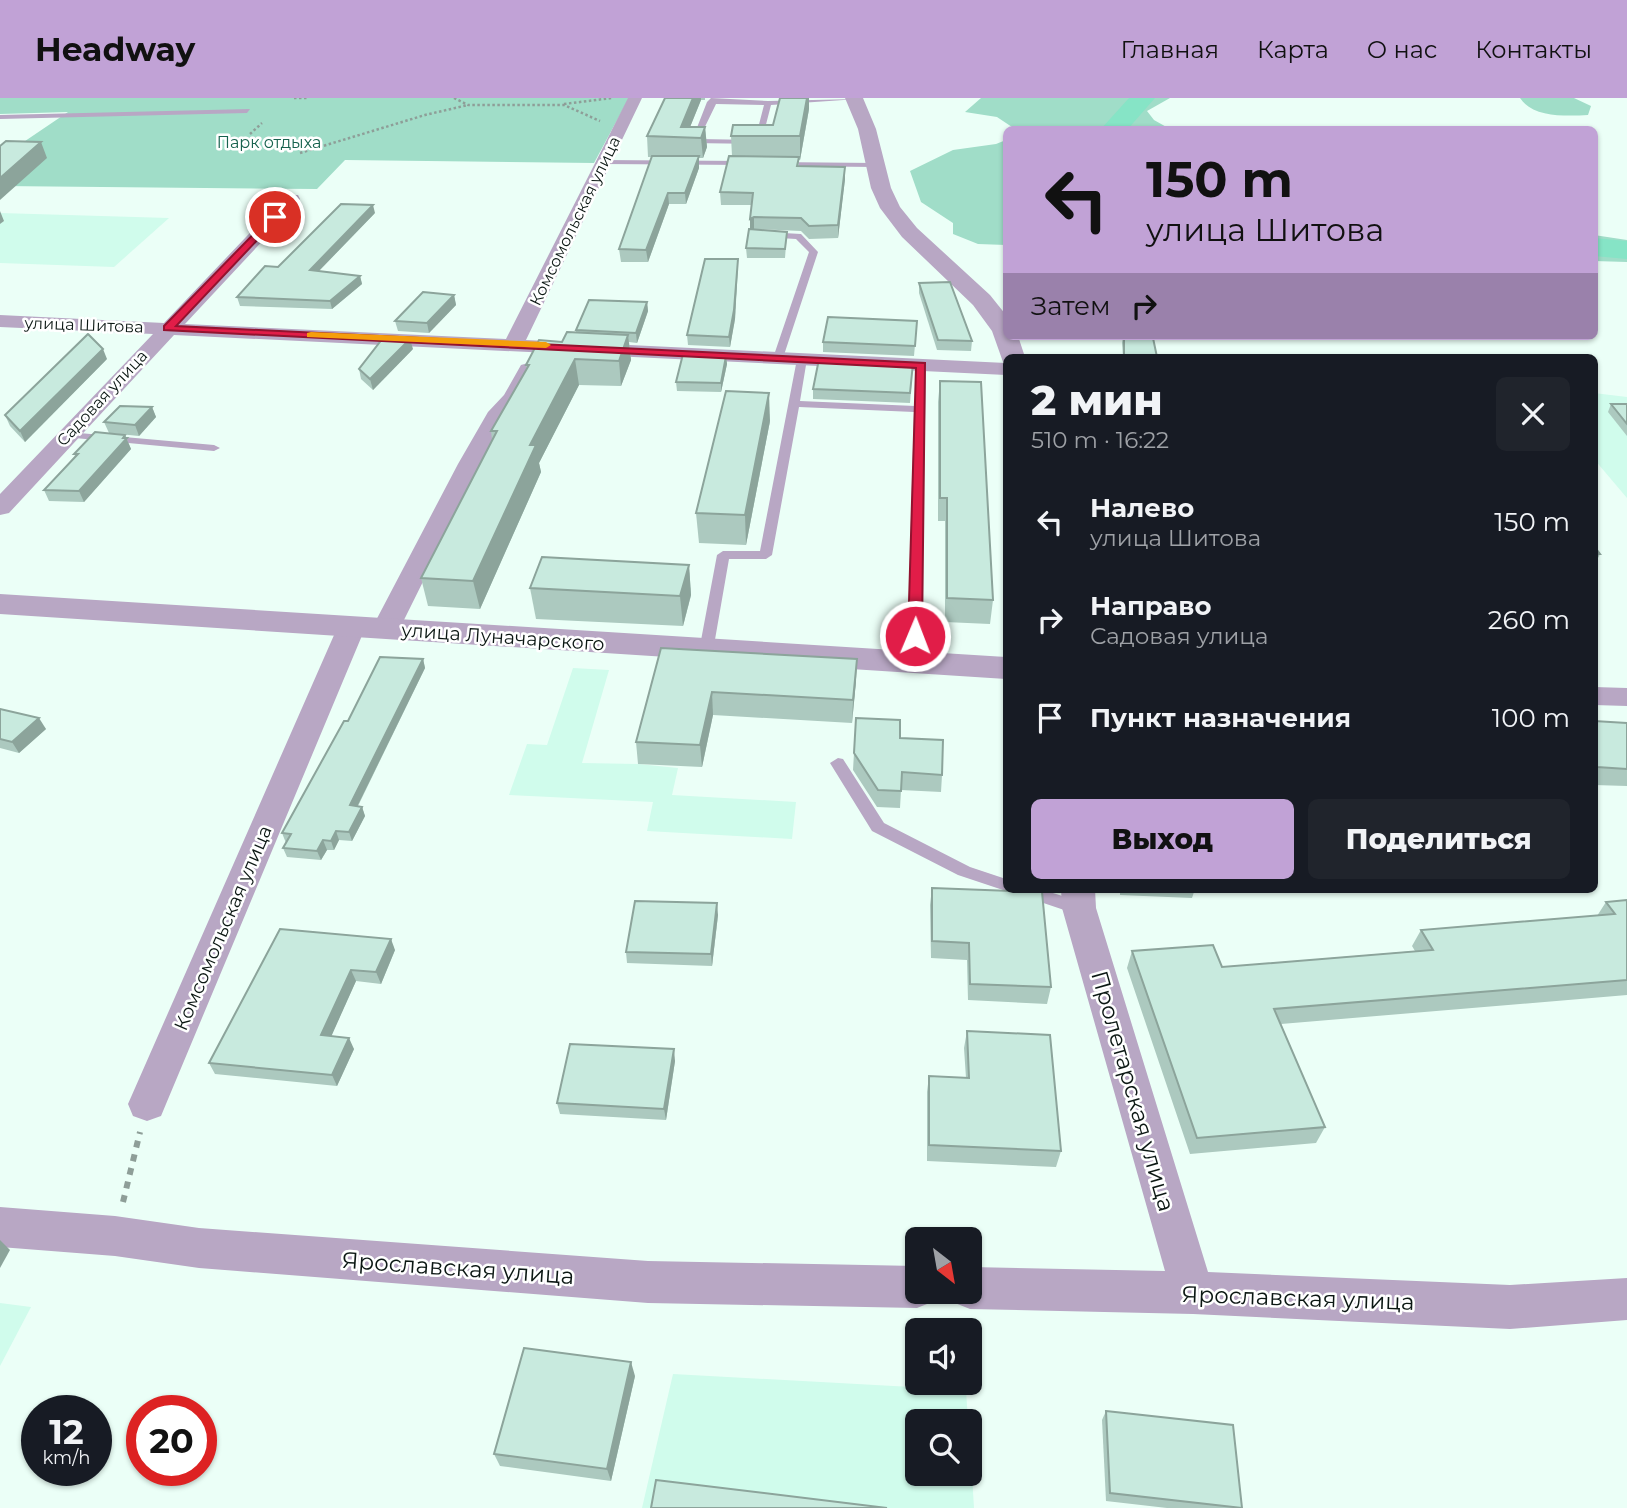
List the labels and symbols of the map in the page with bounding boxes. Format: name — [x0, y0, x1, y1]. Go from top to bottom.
park label: Парк отдыха — [217, 133, 321, 152]
street label: Комсомольская улица — [526, 133, 624, 309]
pin — [245, 187, 305, 247]
street label: улица Шитова — [23, 313, 144, 337]
street label: Садовая улица — [53, 346, 151, 450]
position arrow — [878, 599, 952, 673]
street label: улица Луначарского — [400, 618, 605, 656]
street label: Комсомольская улица — [169, 822, 277, 1034]
street label: Пролетарская улица — [1085, 968, 1181, 1214]
north arrow — [905, 1227, 982, 1304]
street label: Ярославская улица — [341, 1246, 575, 1290]
street label: Ярославская улица — [1181, 1280, 1415, 1316]
speed limit sign: 20 — [126, 1395, 217, 1486]

